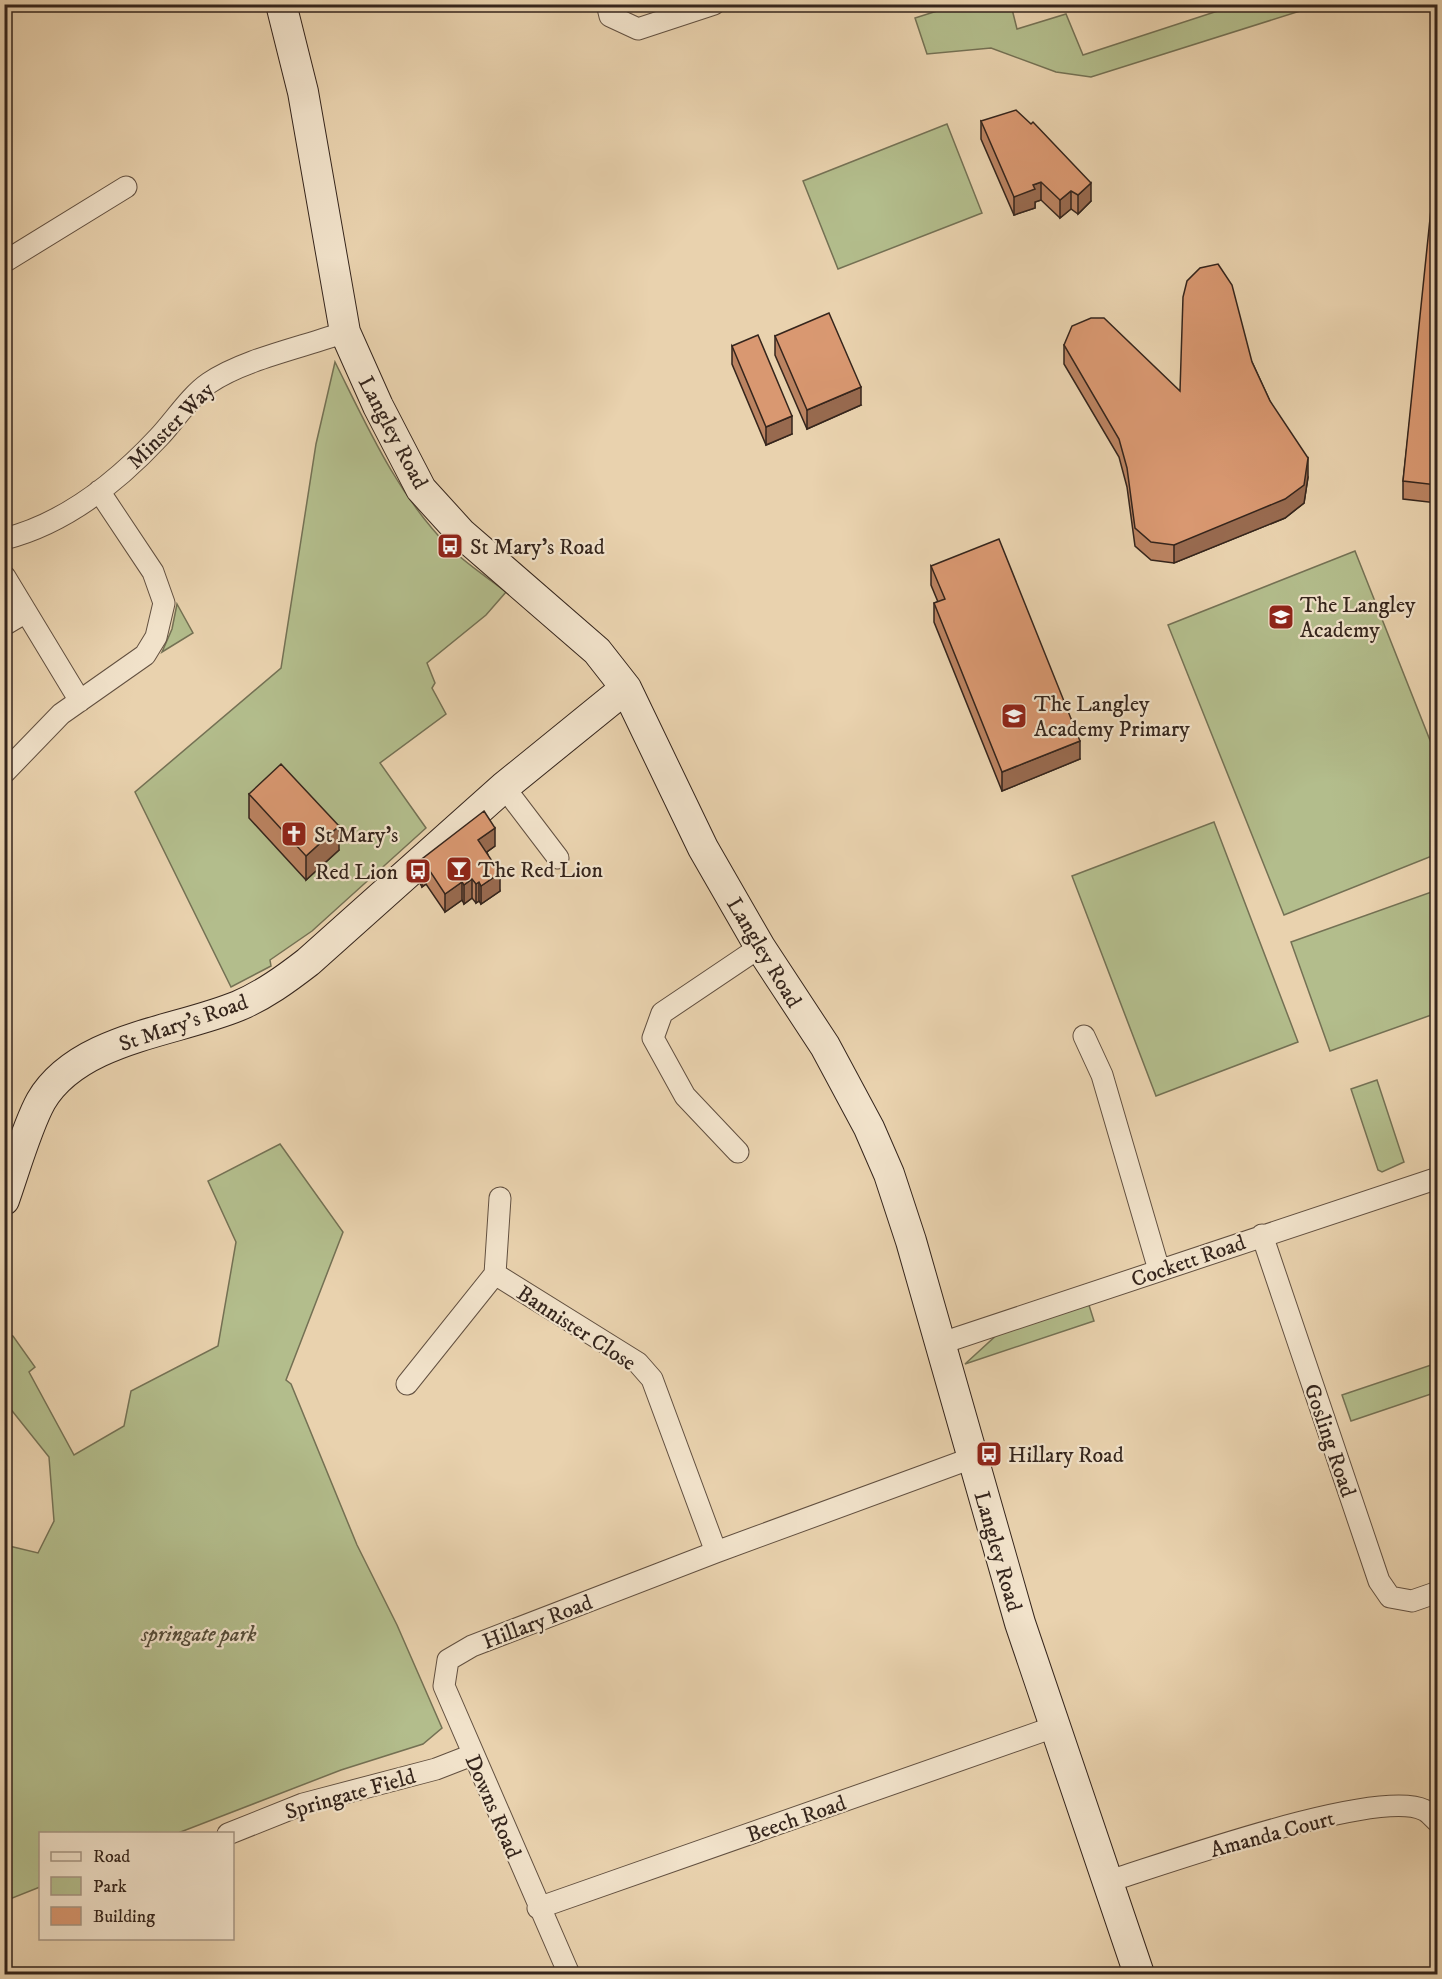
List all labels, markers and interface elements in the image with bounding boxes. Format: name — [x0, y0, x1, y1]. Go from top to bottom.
street label: Langley Road — [352, 372, 434, 494]
street label: Minster Way — [122, 376, 221, 475]
bus stop icon: St Mary's Road — [435, 531, 465, 561]
place label: St Mary's Road — [470, 534, 605, 561]
place label: The Langley Academy — [1300, 592, 1416, 644]
school or university icon: The Langley Academy — [1266, 602, 1296, 632]
place label: The Langley Academy Primary — [1034, 691, 1190, 743]
school or university icon: The Langley Academy Primary — [999, 701, 1029, 731]
church icon: St Mary's — [279, 819, 309, 849]
place label: St Mary's — [314, 822, 398, 849]
bar icon: The Red Lion — [444, 854, 474, 884]
bus stop icon: Red Lion — [403, 856, 433, 886]
place label: The Red Lion — [478, 857, 604, 884]
place label: Red Lion — [315, 859, 398, 886]
street label: Langley Road — [720, 893, 807, 1013]
street label: St Mary's Road — [115, 989, 252, 1058]
street label: Cockett Road — [1128, 1229, 1249, 1294]
street label: Bannister Close — [512, 1280, 641, 1377]
street label: Gosling Road — [1298, 1380, 1362, 1501]
bus stop icon: Hillary Road — [974, 1439, 1004, 1469]
place label: Hillary Road — [1008, 1442, 1124, 1469]
street label: Langley Road — [968, 1488, 1028, 1615]
street label: Hillary Road — [479, 1589, 596, 1656]
park label: springate park — [141, 1621, 257, 1648]
street label: Downs Road — [459, 1751, 527, 1863]
street label: Springate Field — [282, 1763, 419, 1826]
street label: Beech Road — [743, 1790, 850, 1849]
street label: Amanda Court — [1207, 1805, 1337, 1864]
legend — [39, 1832, 234, 1940]
text: Road — [93, 1846, 130, 1868]
text: Park — [93, 1876, 127, 1898]
text: Building — [93, 1906, 155, 1928]

